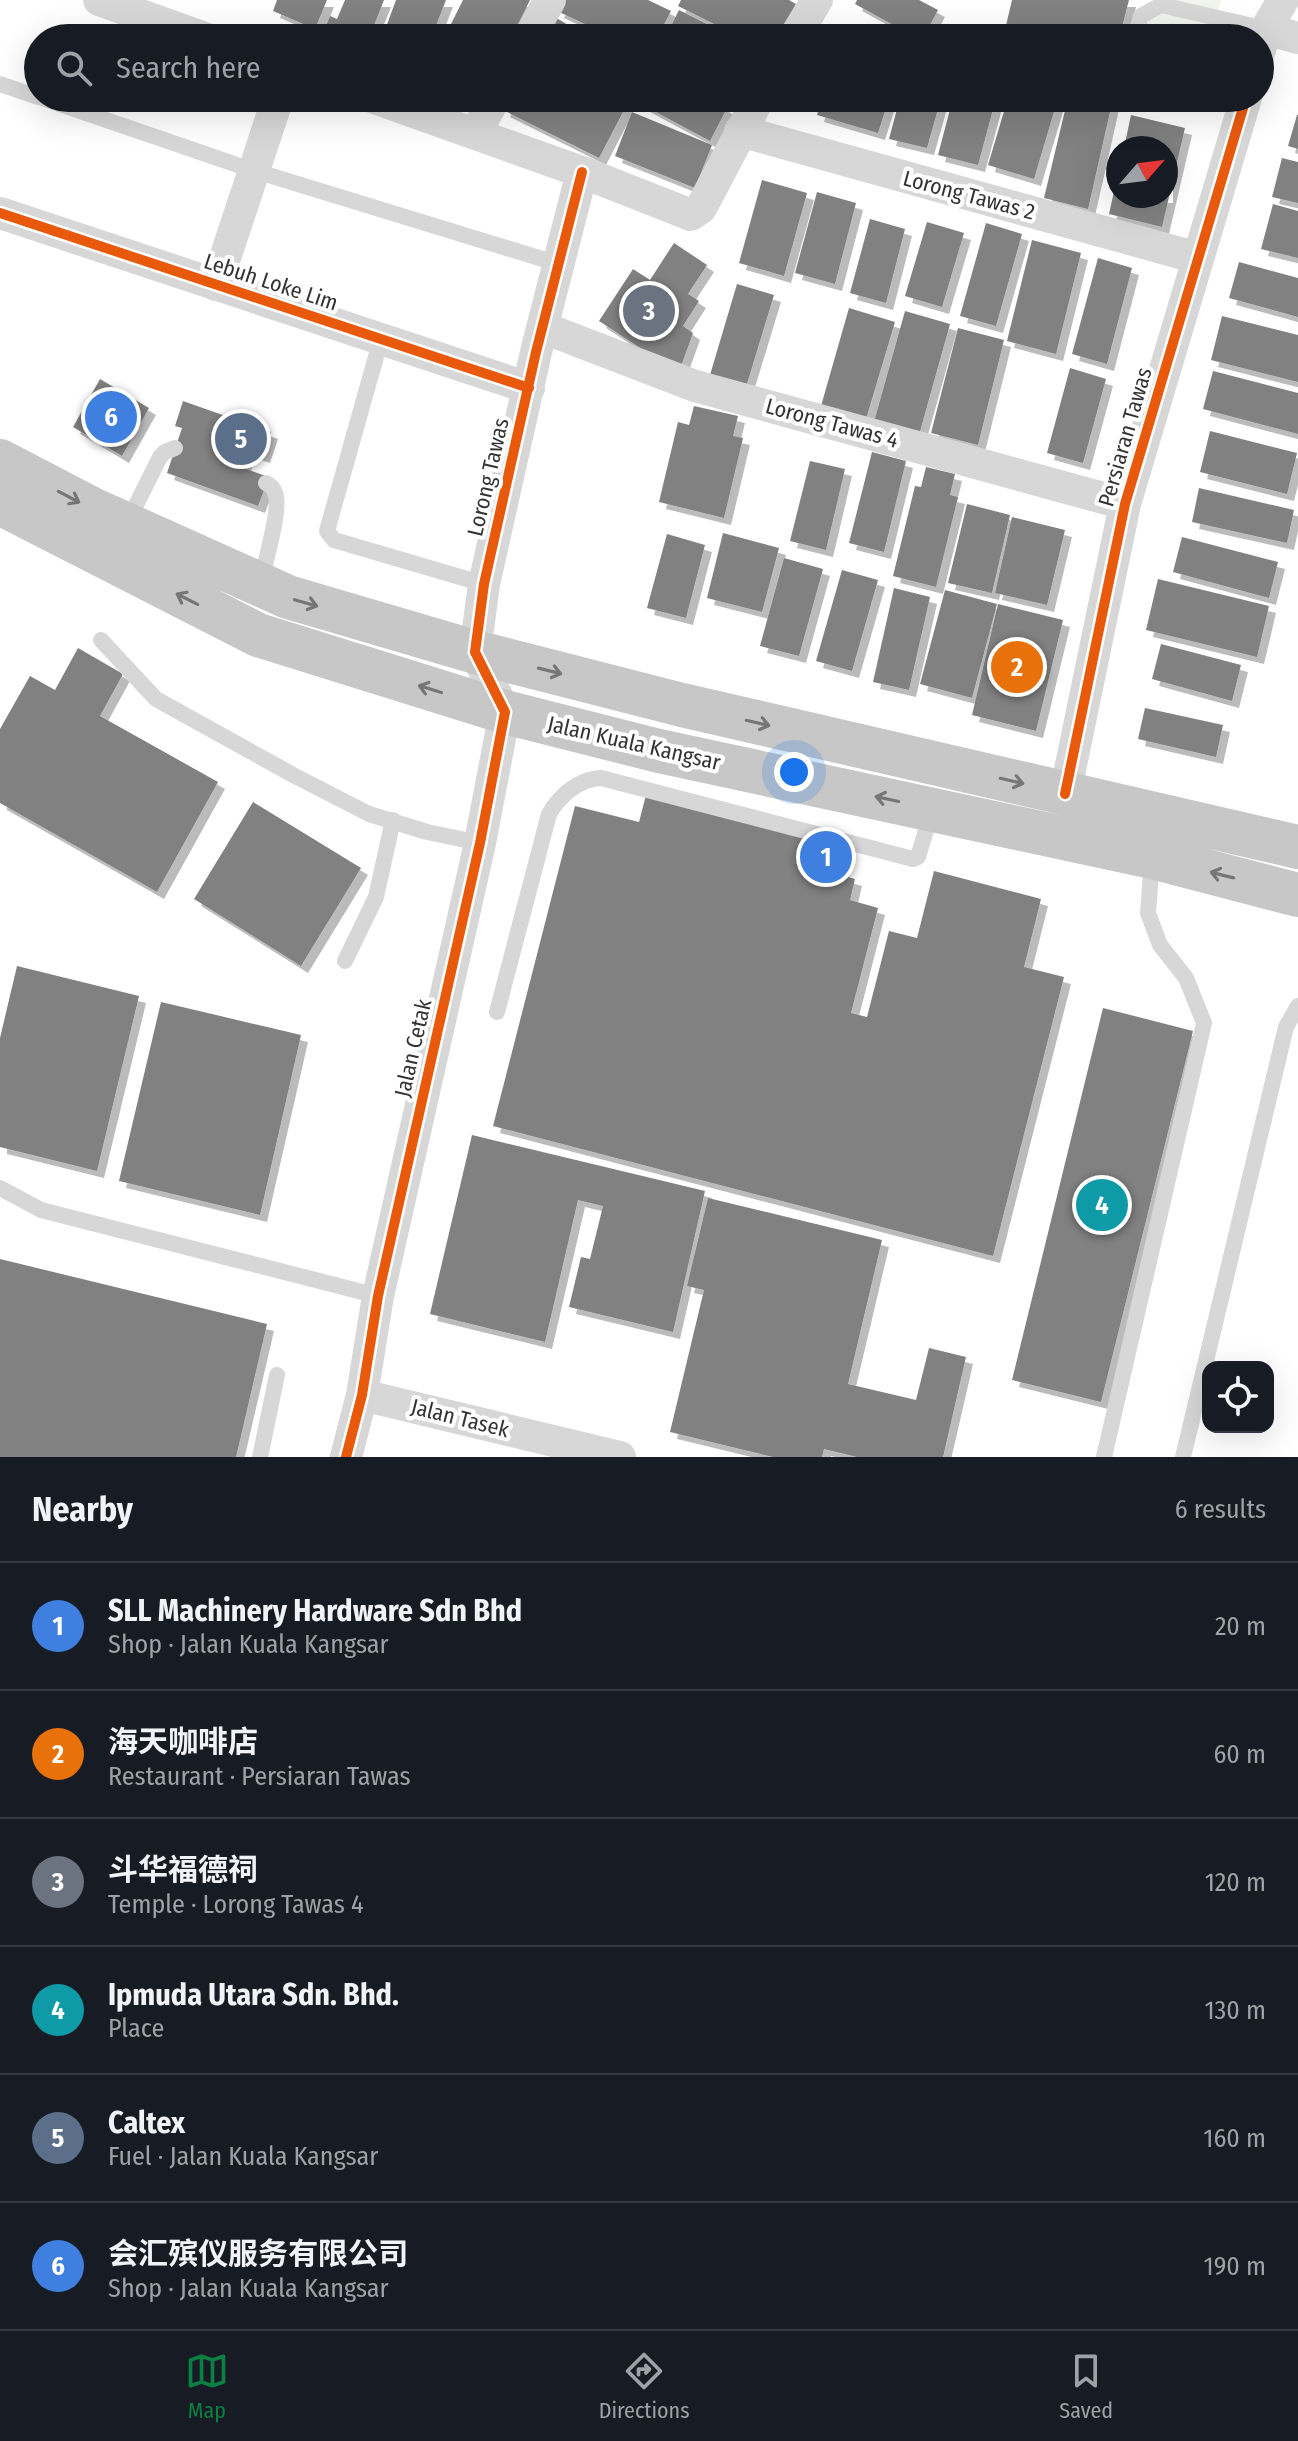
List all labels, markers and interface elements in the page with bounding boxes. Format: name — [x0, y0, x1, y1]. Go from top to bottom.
search box — [24, 24, 1274, 112]
icon: search — [52, 46, 96, 90]
text: Search here — [116, 50, 261, 86]
north arrow — [1106, 136, 1178, 208]
street label: Lorong Tawas 2 — [900, 164, 1038, 226]
street label: Lebuh Loke Lim — [201, 248, 341, 316]
pin: 3 — [623, 281, 675, 341]
street label: Persiaran Tawas — [1092, 364, 1158, 510]
pin: 6 — [85, 387, 137, 447]
street label: Lorong Tawas 4 — [763, 392, 902, 454]
pin: 5 — [215, 409, 267, 469]
street label: Lorong Tawas — [461, 415, 515, 539]
one-way arrow — [57, 489, 80, 505]
one-way arrow — [176, 590, 200, 606]
one-way arrow — [293, 596, 319, 611]
pin: 2 — [991, 637, 1043, 697]
one-way arrow — [537, 665, 563, 680]
one-way arrow — [418, 681, 444, 696]
street label: Jalan Kuala Kangsar — [545, 710, 723, 776]
one-way arrow — [745, 716, 771, 731]
your location — [774, 752, 814, 792]
one-way arrow — [998, 774, 1024, 789]
one-way arrow — [875, 791, 900, 806]
pin: 1 — [800, 827, 852, 887]
one-way arrow — [1210, 867, 1236, 882]
street label: Jalan Cetak — [389, 996, 438, 1100]
pin: 4 — [1076, 1175, 1128, 1235]
map controls — [1202, 1361, 1274, 1433]
button: locate — [1202, 1361, 1274, 1433]
street label: Jalan Tasek — [408, 1393, 513, 1443]
text: Nearby — [32, 1489, 133, 1530]
text: 6 results — [1175, 1494, 1266, 1525]
text: SLL Machinery Hardware Sdn Bhd — [108, 1593, 522, 1629]
text: 1 — [53, 1611, 64, 1642]
text: 20 m — [1215, 1611, 1266, 1642]
text: Shop · Jalan Kuala Kangsar — [108, 1629, 389, 1660]
text: 海天咖啡店 — [108, 1724, 258, 1760]
text: 2 — [52, 1739, 64, 1770]
text: 60 m — [1213, 1739, 1266, 1770]
text: Restaurant · Persiaran Tawas — [108, 1761, 411, 1792]
text: 斗华福德祠 — [108, 1852, 258, 1888]
text: 3 — [52, 1867, 64, 1898]
text: 120 m — [1205, 1867, 1266, 1898]
text: Temple · Lorong Tawas 4 — [108, 1889, 364, 1920]
text: Ipmuda Utara Sdn. Bhd. — [108, 1977, 399, 2013]
text: 4 — [51, 1995, 65, 2026]
text: 130 m — [1204, 1995, 1266, 2026]
text: Place — [108, 2013, 164, 2044]
text: Caltex — [108, 2105, 185, 2141]
text: 5 — [52, 2123, 64, 2154]
text: 160 m — [1203, 2123, 1266, 2154]
text: Fuel · Jalan Kuala Kangsar — [108, 2141, 378, 2172]
text: 会汇殡仪服务有限公司 — [108, 2236, 408, 2272]
text: 6 — [51, 2251, 65, 2282]
text: 190 m — [1204, 2251, 1266, 2282]
text: Shop · Jalan Kuala Kangsar — [108, 2273, 389, 2304]
tab: Map — [185, 2349, 229, 2424]
tab: Directions — [599, 2349, 690, 2424]
tab: Saved — [1059, 2349, 1113, 2424]

